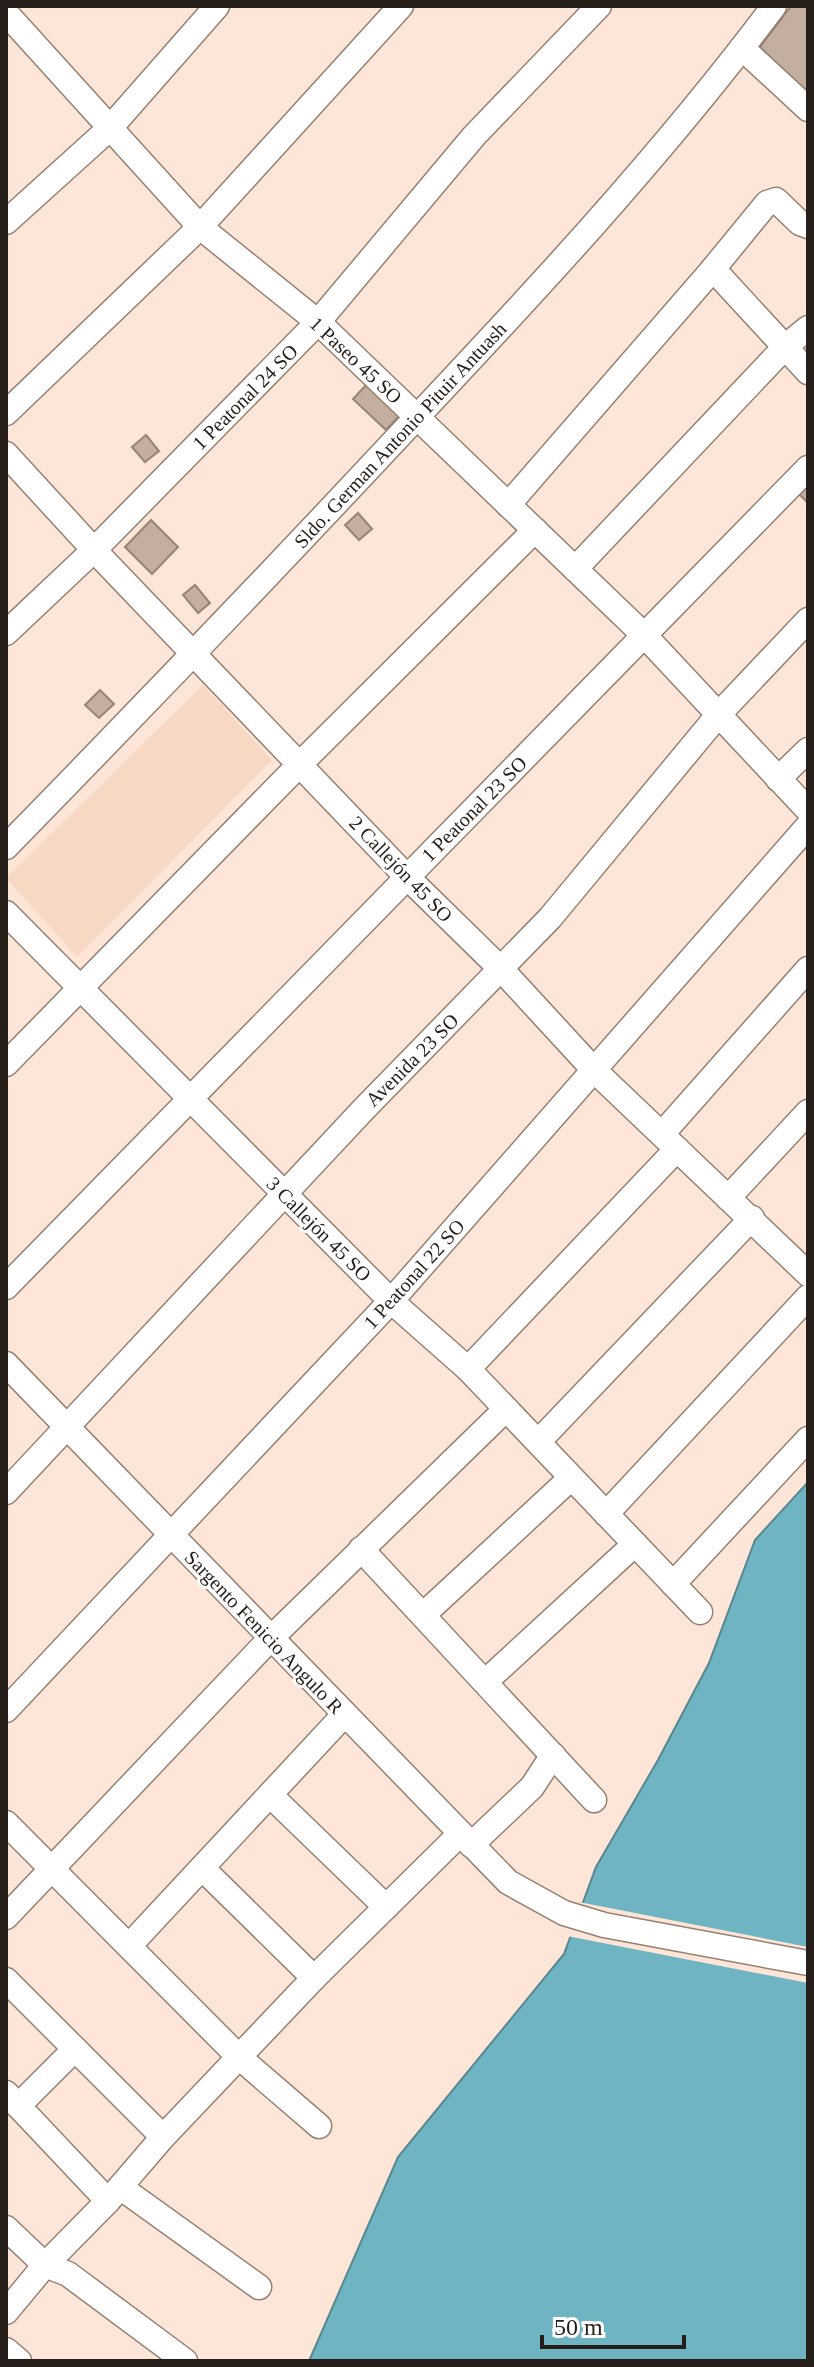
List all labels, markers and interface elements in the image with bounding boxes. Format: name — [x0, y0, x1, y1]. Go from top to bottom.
street label: 1 Paseo 45 SO — [306, 312, 406, 408]
street label: Sldo. German Antonio Pituir Antuash — [289, 318, 511, 552]
street label: 1 Peatonal 24 SO — [188, 340, 302, 454]
street label: 1 Peatonal 23 SO — [417, 752, 531, 866]
street label: 2 Callejón 45 SO — [344, 812, 457, 927]
street label: Avenida 23 SO — [361, 1009, 463, 1111]
street label: 3 Callejón 45 SO — [262, 1172, 376, 1286]
street label: 1 Peatonal 22 SO — [359, 1215, 469, 1333]
street label: Sargento Fenicio Angulo R — [180, 1546, 348, 1719]
scale bar — [542, 2299, 684, 2349]
text: 50 m — [554, 2314, 603, 2340]

